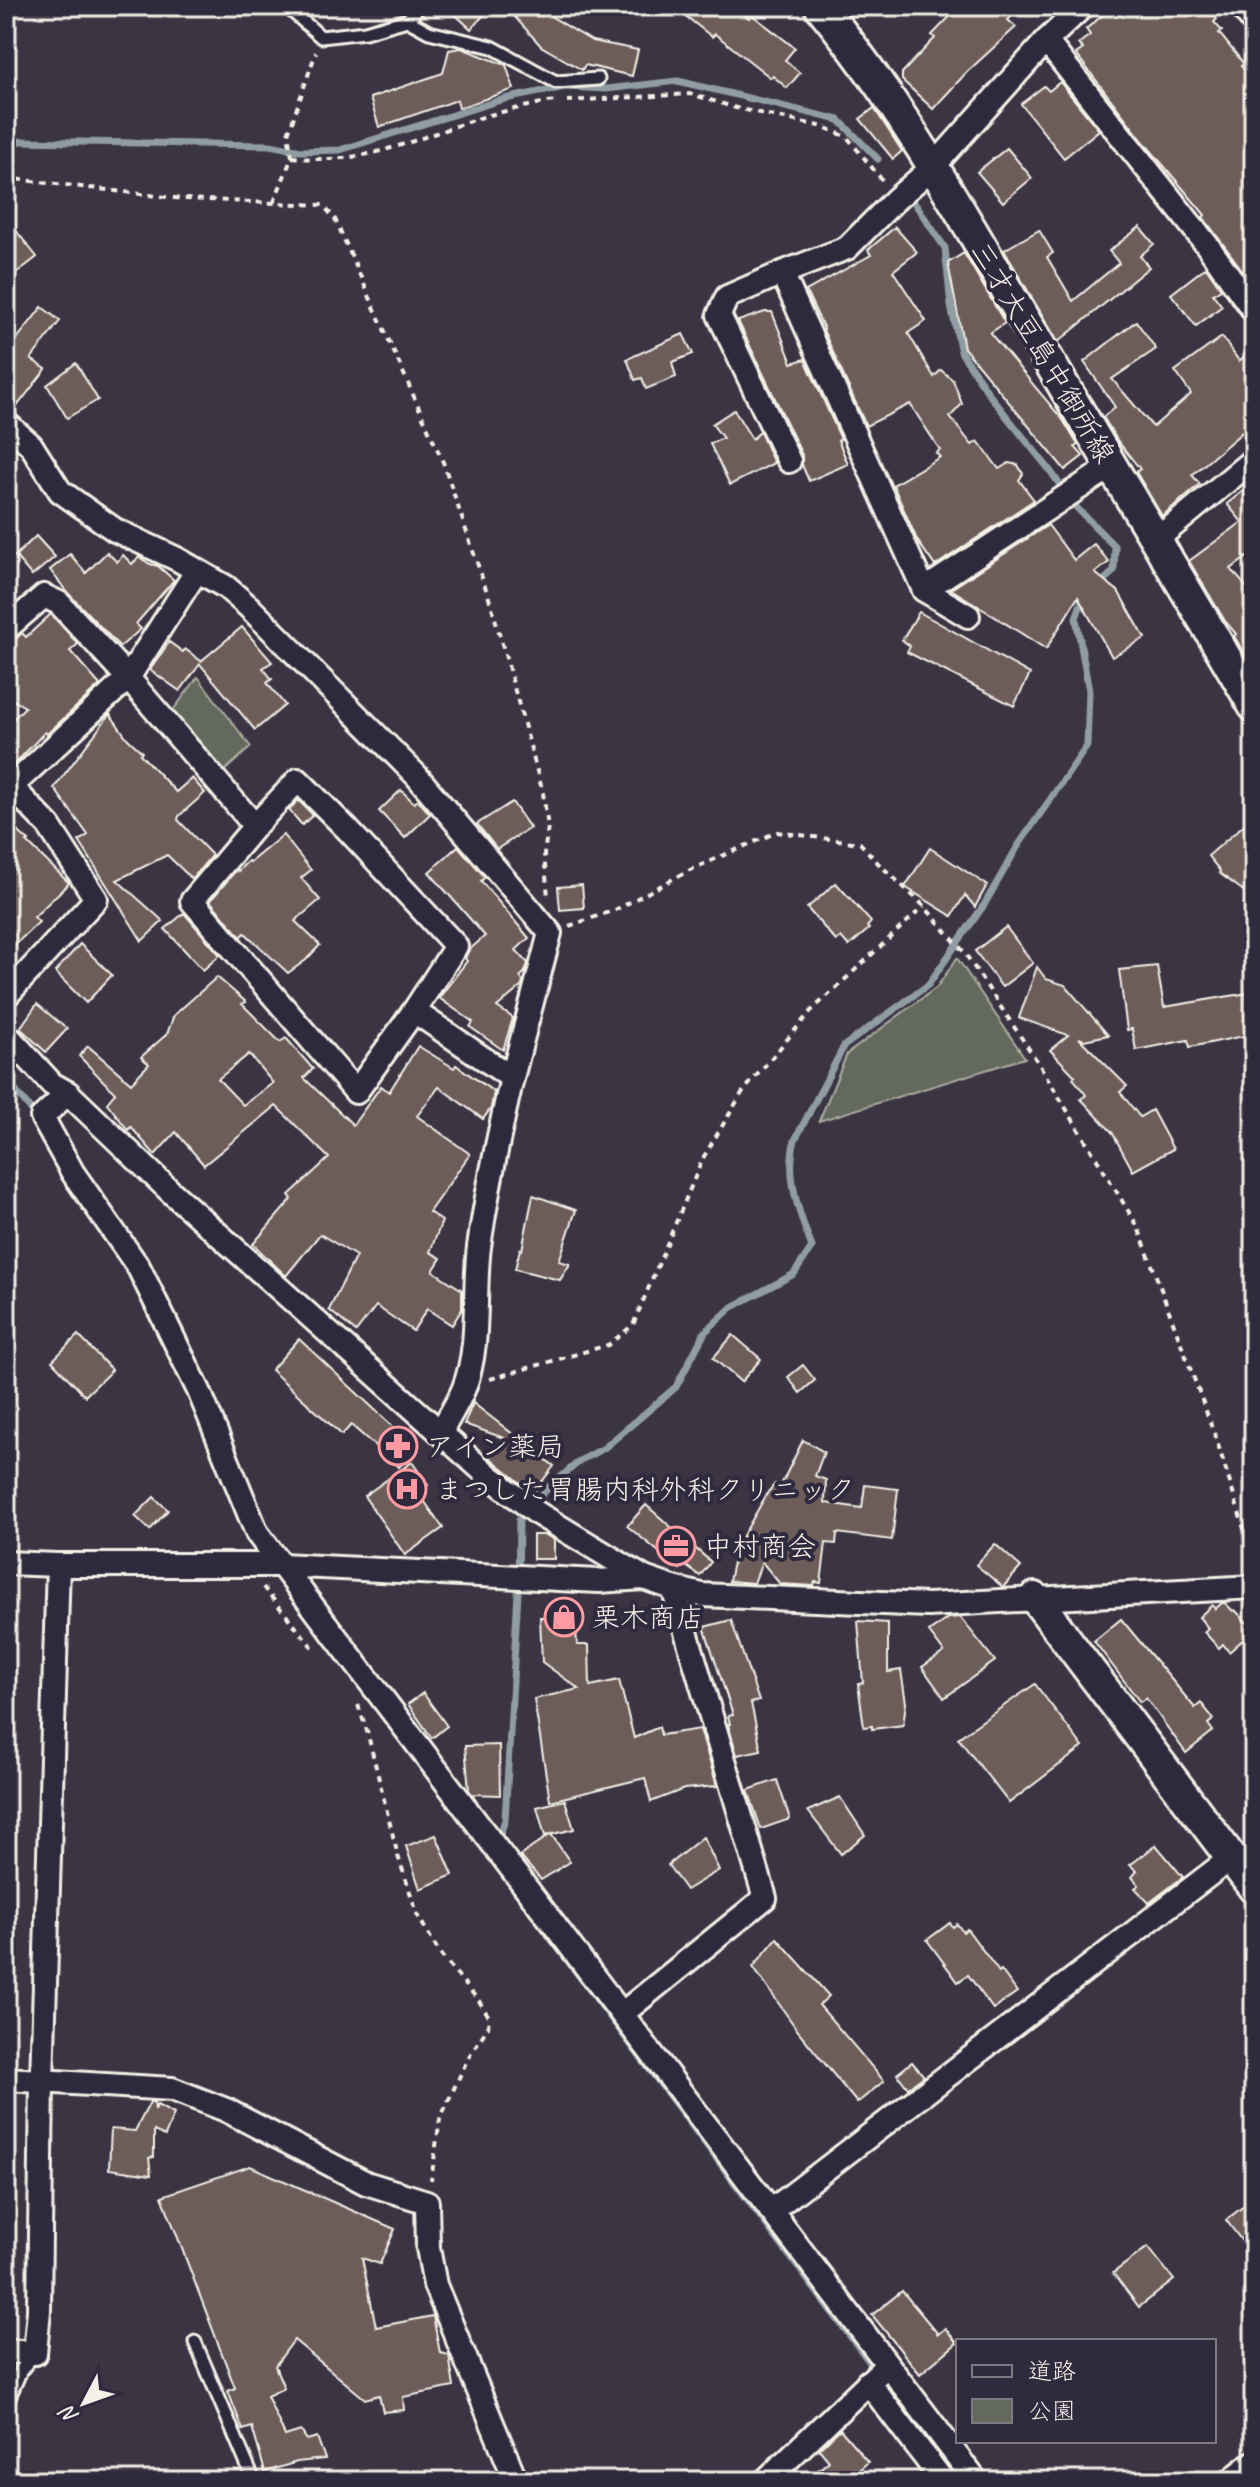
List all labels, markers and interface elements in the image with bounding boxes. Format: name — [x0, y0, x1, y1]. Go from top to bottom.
street label: 三才大豆島中御所線 — [963, 235, 1123, 469]
pharmacy icon: アイン薬局 — [377, 1425, 419, 1467]
place label: アイン薬局 — [426, 1429, 564, 1464]
hospital icon: まつした胃腸内科外科クリニック — [386, 1468, 428, 1510]
place label: まつした胃腸内科外科クリニック — [435, 1472, 855, 1507]
office icon: 中村商会 — [655, 1525, 697, 1567]
place label: 中村商会 — [704, 1529, 816, 1564]
shop icon: 栗木商店 — [543, 1596, 585, 1638]
place label: 栗木商店 — [592, 1600, 704, 1635]
legend — [956, 2339, 1216, 2443]
text: 道路 — [1028, 2356, 1076, 2386]
north arrow — [44, 2363, 124, 2443]
text: 公園 — [1028, 2396, 1076, 2426]
text: N — [52, 2399, 85, 2430]

